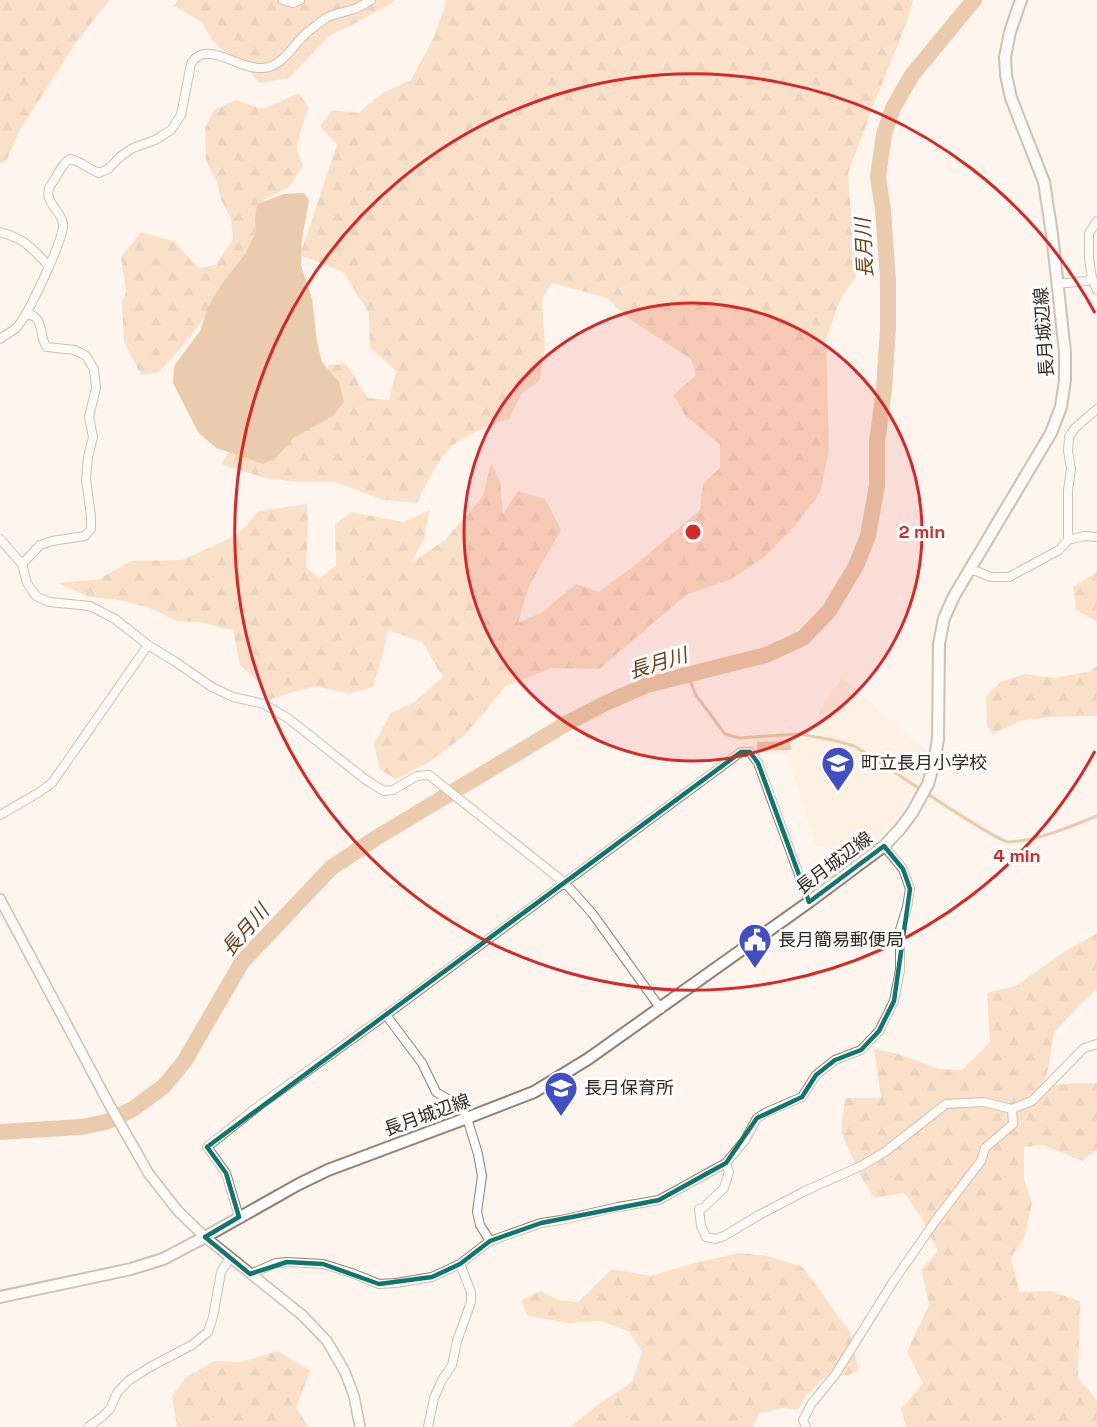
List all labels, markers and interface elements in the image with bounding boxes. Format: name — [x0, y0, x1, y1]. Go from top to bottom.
water label: 長月川 — [849, 215, 879, 279]
street label: 長月城辺線 — [1029, 286, 1058, 378]
text: 2 min — [899, 520, 945, 543]
centre of rings — [683, 522, 703, 542]
water label: 長月川 — [626, 641, 692, 684]
school or university icon: 町立長月小学校 — [820, 745, 856, 792]
place label: 町立長月小学校 — [861, 751, 987, 774]
street label: 長月城辺線 — [791, 826, 877, 899]
text: 4 min — [993, 844, 1041, 867]
water label: 長月川 — [216, 897, 276, 961]
public building icon: 長月簡易郵便局 — [737, 922, 773, 969]
place label: 長月簡易郵便局 — [778, 928, 904, 951]
school or university icon: 長月保育所 — [543, 1070, 579, 1117]
place label: 長月保育所 — [584, 1076, 674, 1099]
street label: 長月城辺線 — [381, 1088, 473, 1141]

